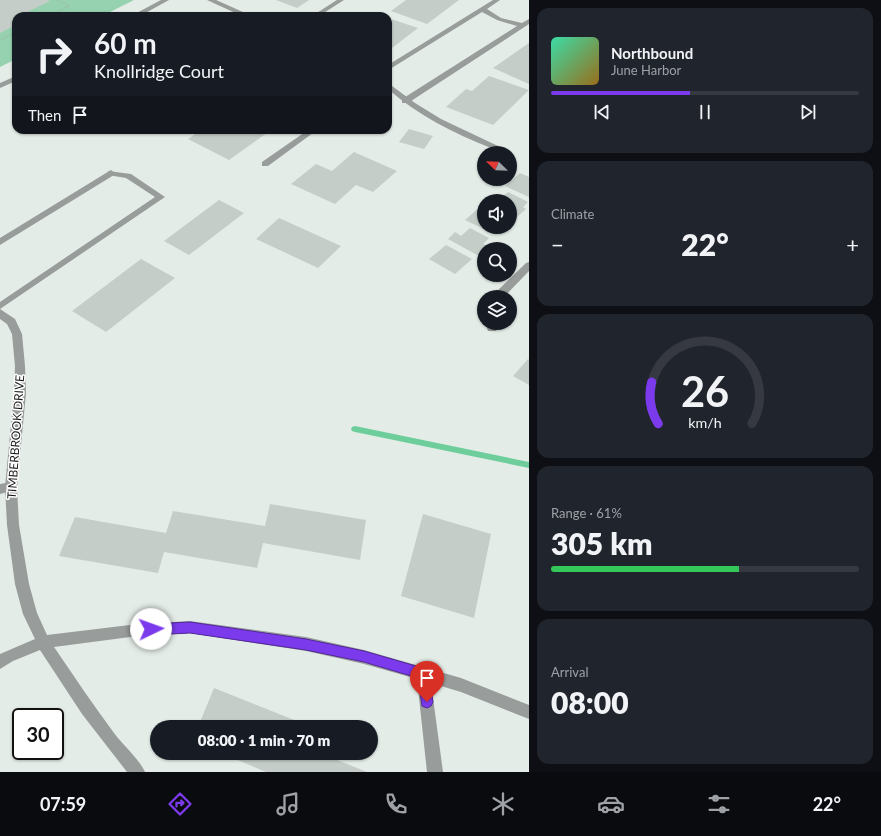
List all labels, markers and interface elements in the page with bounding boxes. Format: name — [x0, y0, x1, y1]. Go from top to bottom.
text: 60 m — [94, 26, 157, 60]
icon: right — [28, 28, 80, 80]
text: Northbound — [611, 44, 693, 62]
text: Knollridge Court — [94, 60, 224, 82]
text: June Harbor — [611, 62, 681, 78]
icon: previous — [591, 101, 613, 123]
icon: pause — [694, 101, 716, 123]
icon: next — [797, 101, 819, 123]
icon: arrive — [69, 104, 91, 126]
text: Then — [28, 106, 61, 124]
north arrow — [477, 146, 517, 186]
map controls — [477, 146, 517, 330]
button: sound — [477, 194, 517, 234]
text: Climate — [551, 206, 594, 222]
text: 22° — [681, 226, 729, 262]
text: − — [551, 231, 564, 258]
text: + — [846, 231, 859, 258]
button: search — [477, 242, 517, 282]
button: layers — [477, 290, 517, 330]
text: 26 — [681, 366, 729, 416]
street label: TIMBERBROOK DRIVE — [4, 374, 27, 499]
text: km/h — [688, 414, 722, 431]
text: Range · 61% — [551, 505, 622, 521]
text: 305 km — [551, 525, 652, 561]
position arrow — [130, 608, 172, 650]
pin — [410, 661, 444, 702]
text: Arrival — [551, 664, 588, 680]
icon: arrive — [416, 667, 438, 689]
text: 08:00 — [551, 684, 629, 720]
speed limit sign: 30 — [12, 708, 64, 760]
text: 08:00 · 1 min · 70 m — [198, 731, 330, 749]
icon: directions — [166, 790, 194, 818]
icon: music — [274, 790, 302, 818]
icon: phone — [382, 790, 410, 818]
icon: climate — [489, 790, 517, 818]
icon: car — [597, 790, 625, 818]
icon: filters — [705, 790, 733, 818]
text: 07:59 — [40, 793, 86, 815]
text: 22° — [813, 793, 841, 815]

